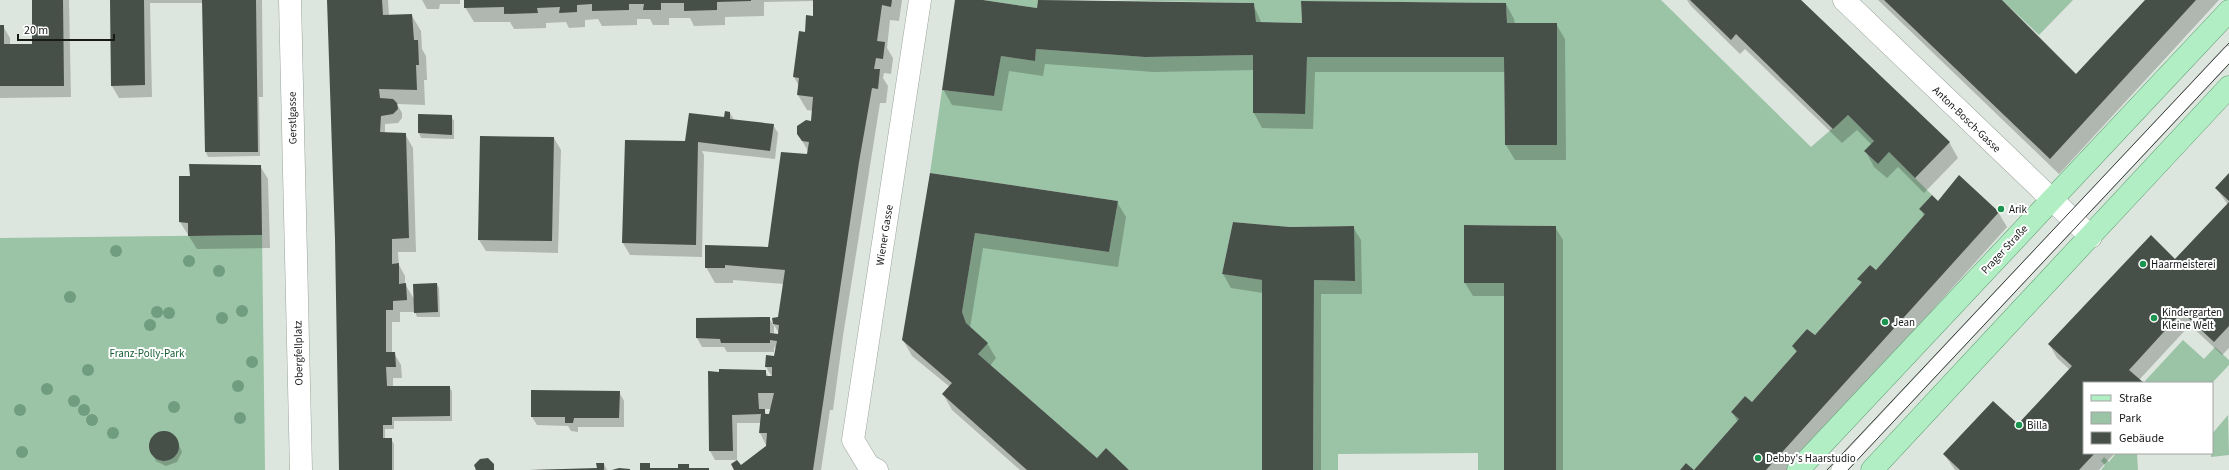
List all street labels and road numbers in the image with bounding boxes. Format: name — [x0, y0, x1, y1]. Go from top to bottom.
street label: Anton-Bosch-Gasse — [1929, 83, 2004, 156]
street label: Gerstlgasse — [285, 91, 300, 144]
street label: Wiener Gasse — [872, 203, 897, 267]
street label: Prager Straße — [1978, 221, 2032, 277]
street label: Obergfellplatz — [290, 320, 307, 386]

